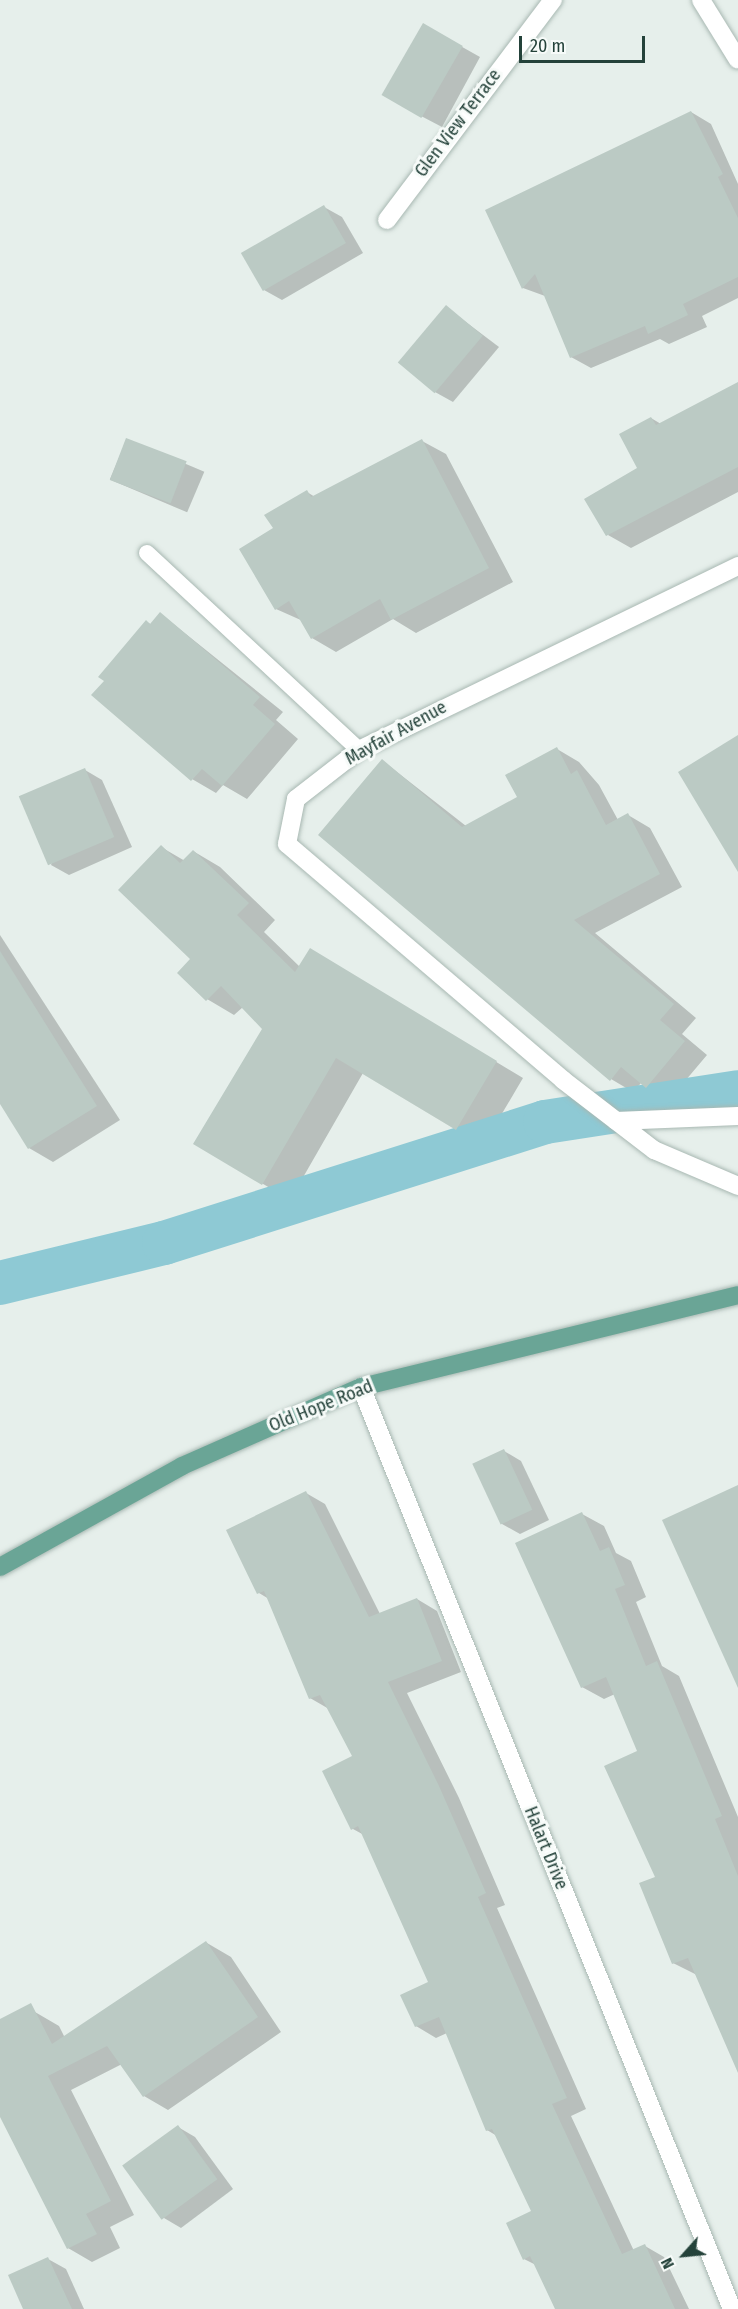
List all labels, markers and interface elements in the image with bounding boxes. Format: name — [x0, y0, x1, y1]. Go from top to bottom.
scale bar — [522, 24, 648, 62]
text: 20 m — [530, 35, 565, 57]
street label: Glen View Terrace — [410, 65, 506, 181]
street label: Mayfair Avenue — [342, 696, 450, 770]
street label: Old Hope Road — [266, 1375, 376, 1437]
street label: Halart Drive — [520, 1803, 572, 1893]
north arrow — [654, 2225, 714, 2285]
text: N — [657, 2255, 678, 2272]

